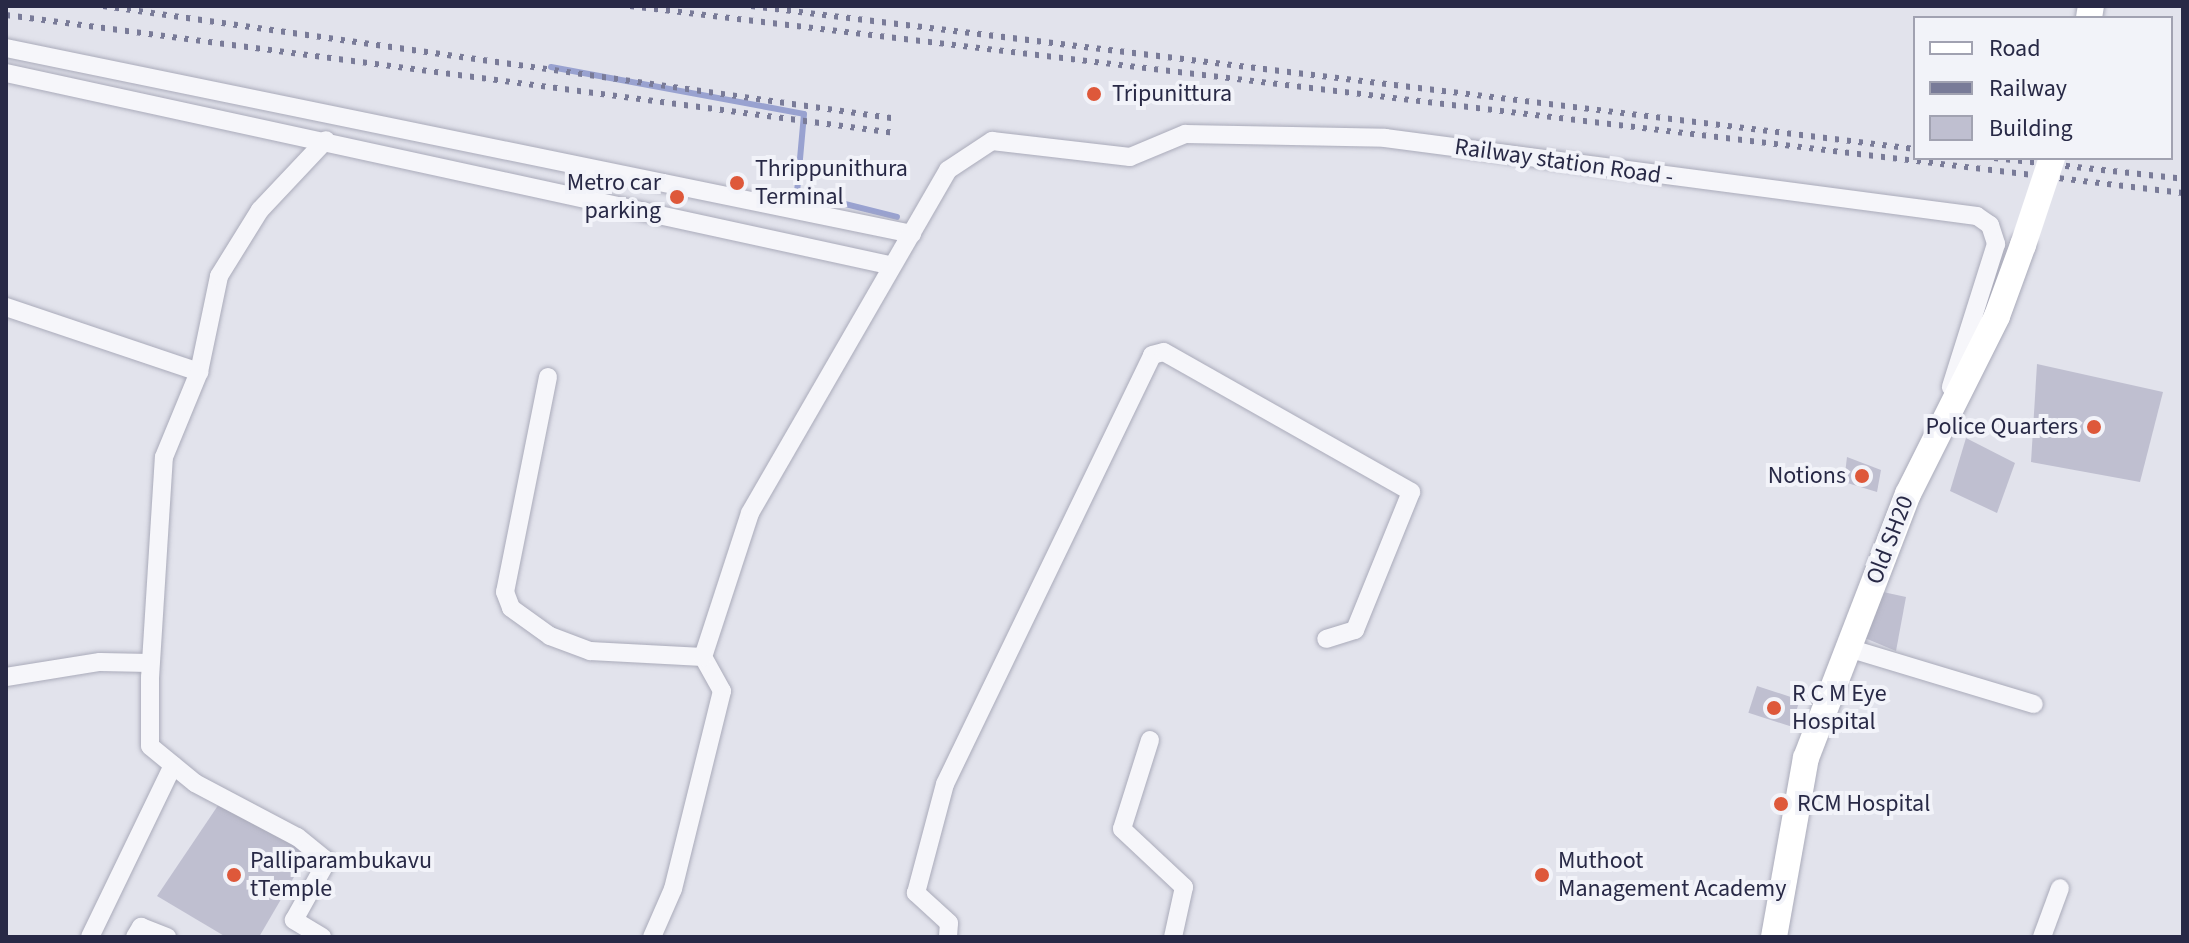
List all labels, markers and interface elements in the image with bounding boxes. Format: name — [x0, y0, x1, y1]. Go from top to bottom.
legend — [1913, 16, 2173, 160]
text: Road — [1989, 31, 2041, 66]
text: Railway — [1989, 71, 2067, 106]
place label: Tripunittura — [1112, 80, 1232, 108]
marker: Tripunittura — [1083, 83, 1105, 105]
text: Building — [1989, 111, 2073, 146]
street label: Railway station Road - — [1453, 132, 1675, 192]
place label: Thrippunithura Terminal — [755, 155, 908, 211]
place label: Metro car parking — [567, 169, 661, 225]
marker: Thrippunithura Terminal — [726, 172, 748, 194]
marker: Metro car parking — [668, 188, 686, 206]
place label: Police Quarters — [1925, 413, 2078, 441]
marker: Police Quarters — [2085, 418, 2103, 436]
place label: Notions — [1768, 462, 1846, 490]
marker: Notions — [1853, 467, 1871, 485]
street label: Old SH20 — [1860, 492, 1920, 588]
place label: R C M Eye Hospital — [1792, 680, 1887, 736]
marker: R C M Eye Hospital — [1763, 697, 1785, 719]
place label: RCM Hospital — [1797, 790, 1930, 818]
marker: RCM Hospital — [1772, 795, 1790, 813]
place label: Palliparambukavu tTemple — [250, 847, 432, 903]
place label: Muthoot Management Academy — [1558, 847, 1786, 903]
marker: Palliparambukavu tTemple — [225, 866, 243, 884]
marker: Muthoot Management Academy — [1533, 866, 1551, 884]

